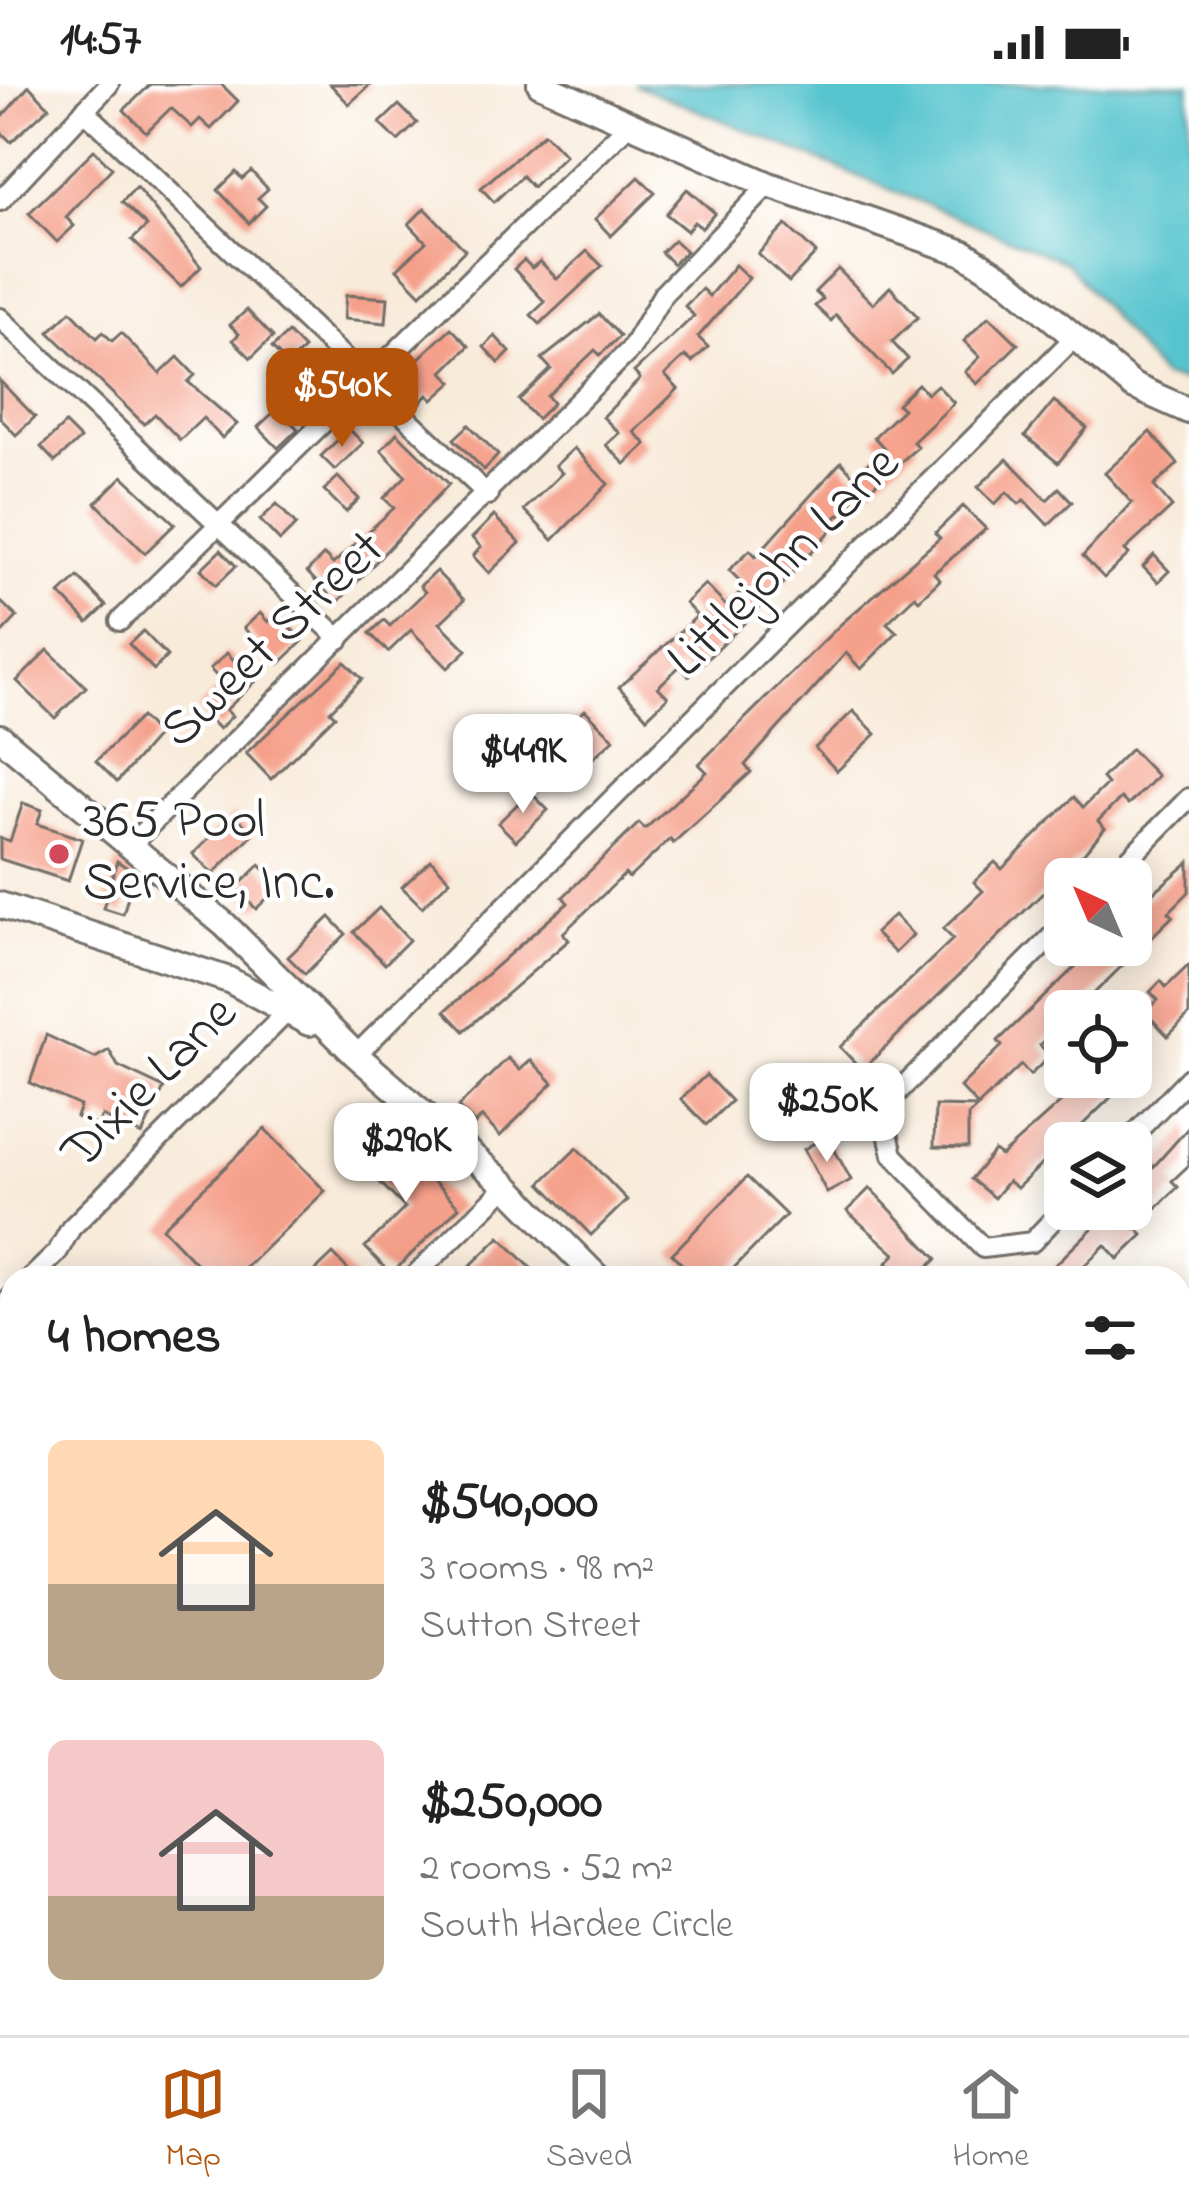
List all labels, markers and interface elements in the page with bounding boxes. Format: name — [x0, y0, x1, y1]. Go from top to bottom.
text: 14:57 — [60, 9, 141, 75]
pin: $540K — [258, 348, 426, 450]
text: $540K — [293, 358, 391, 415]
street label: Littlejohn Lane — [651, 428, 920, 697]
street label: Sweet Street — [144, 514, 404, 768]
pin: $449K — [439, 714, 607, 816]
text: $449K — [480, 724, 566, 781]
place label: 365 Pool Service, Inc. — [83, 784, 334, 924]
marker: 365 Pool Service, Inc. — [46, 841, 72, 867]
north arrow — [1044, 858, 1152, 966]
map controls — [1044, 858, 1152, 1230]
street label: Dixie Lane — [44, 978, 257, 1191]
button: locate — [1044, 990, 1152, 1098]
pin: $250K — [743, 1063, 911, 1165]
text: $250K — [776, 1073, 878, 1130]
pin: $290K — [322, 1103, 490, 1205]
text: $290K — [361, 1113, 451, 1170]
button: layers — [1044, 1122, 1152, 1230]
text: 4 homes — [48, 1301, 221, 1376]
icon: filters — [1077, 1305, 1143, 1371]
text: $540,000 — [420, 1466, 598, 1541]
icon: home — [144, 1488, 288, 1632]
text: 3 rooms · 98 m² — [420, 1541, 654, 1598]
text: Sutton Street — [420, 1598, 641, 1655]
text: $250,000 — [420, 1766, 602, 1841]
icon: home — [144, 1788, 288, 1932]
text: 2 rooms · 52 m² — [420, 1841, 673, 1898]
text: South Hardee Circle — [420, 1898, 733, 1955]
tab: Map — [160, 2061, 226, 2181]
tab: Saved — [546, 2061, 632, 2181]
tab: Home — [952, 2061, 1029, 2181]

